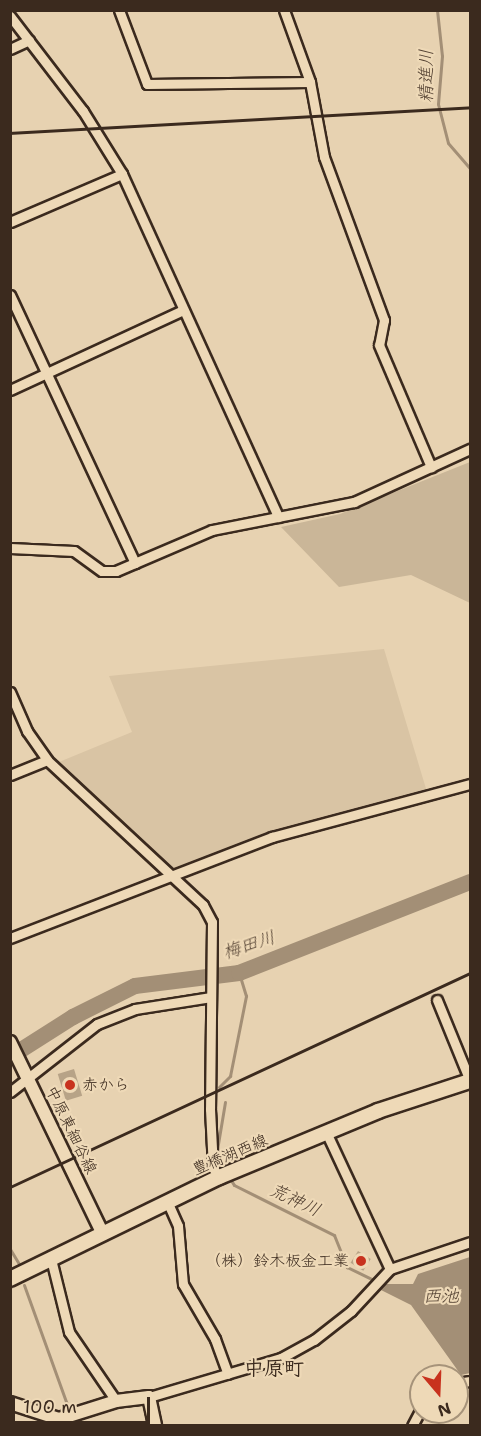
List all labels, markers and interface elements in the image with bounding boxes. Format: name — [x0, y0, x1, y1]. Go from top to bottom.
water label: 精進川 — [415, 49, 437, 103]
water label: 梅田川 — [220, 926, 278, 964]
place label: 赤から — [82, 1075, 130, 1095]
marker: 赤から — [63, 1078, 77, 1092]
street label: 中原東細谷線 — [41, 1083, 101, 1177]
street label: 豊橋湖西線 — [189, 1131, 271, 1179]
water label: 荒神川 — [266, 1179, 324, 1221]
place label: （株）鈴木板金工業 — [205, 1251, 349, 1271]
marker: （株）鈴木板金工業 — [354, 1254, 368, 1268]
water label: 西池 — [423, 1285, 459, 1307]
district label: 中原町 — [244, 1356, 304, 1380]
north arrow — [409, 1364, 469, 1424]
scale bar — [15, 1385, 153, 1423]
text: 100 m — [23, 1395, 77, 1419]
text: N — [435, 1398, 454, 1422]

